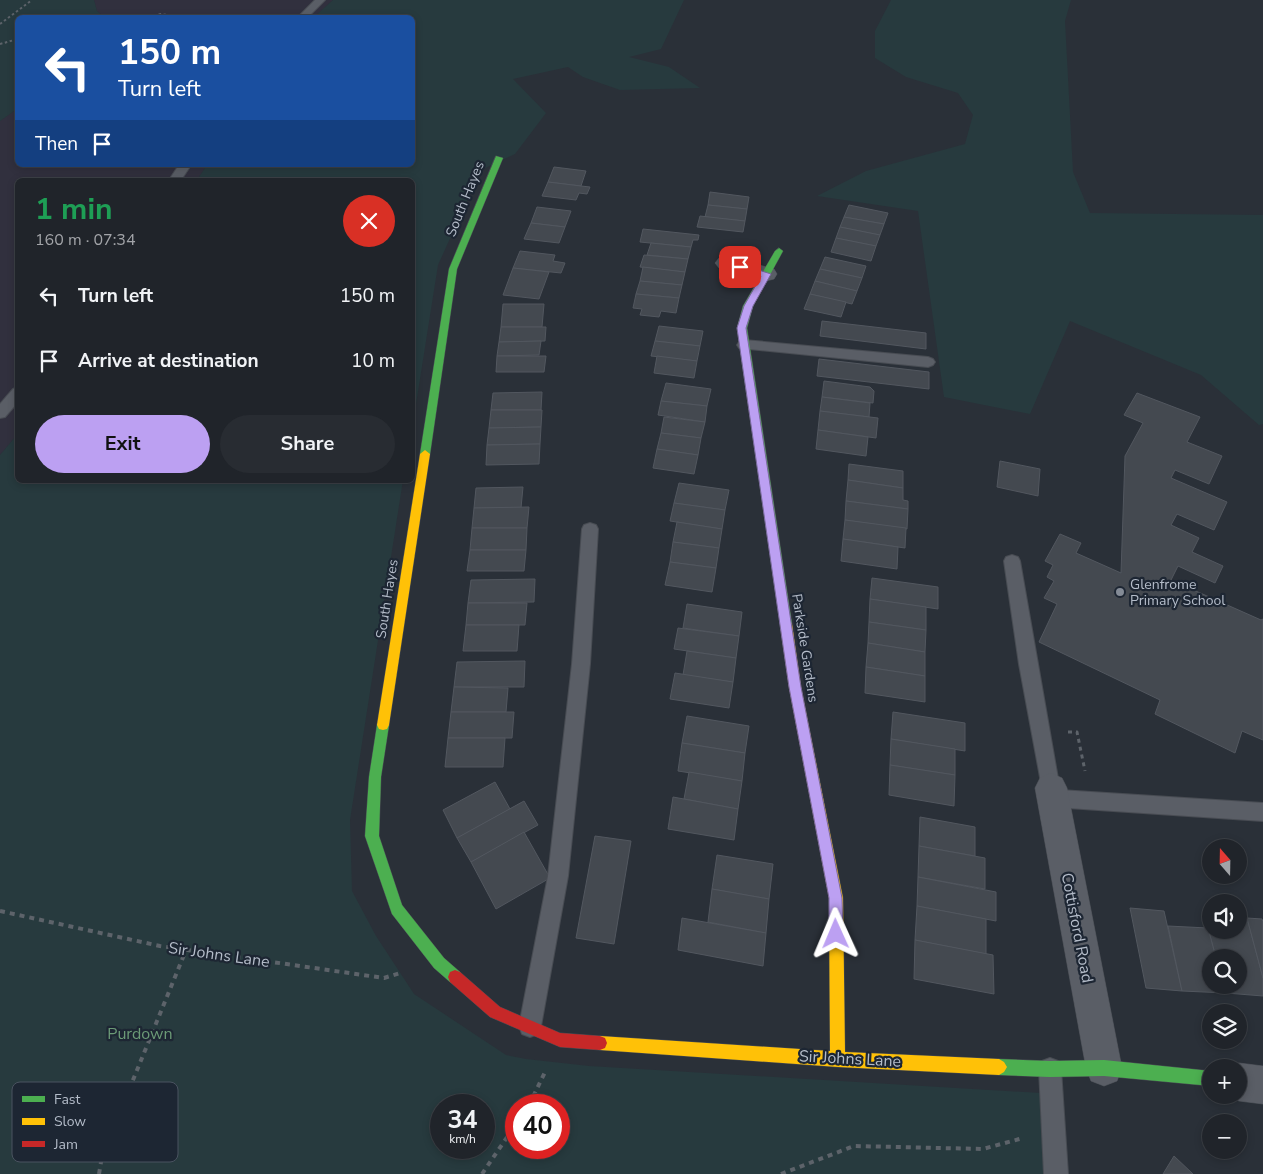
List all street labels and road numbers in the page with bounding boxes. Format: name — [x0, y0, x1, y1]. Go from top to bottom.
street label: South Hayes — [441, 158, 489, 240]
street label: South Hayes — [371, 558, 403, 640]
street label: Parkside Gardens — [787, 592, 823, 704]
street label: Cottisford Road — [1056, 871, 1098, 985]
street label: Sir Johns Lane — [167, 937, 271, 973]
street label: Sir Johns Lane — [798, 1045, 902, 1073]

